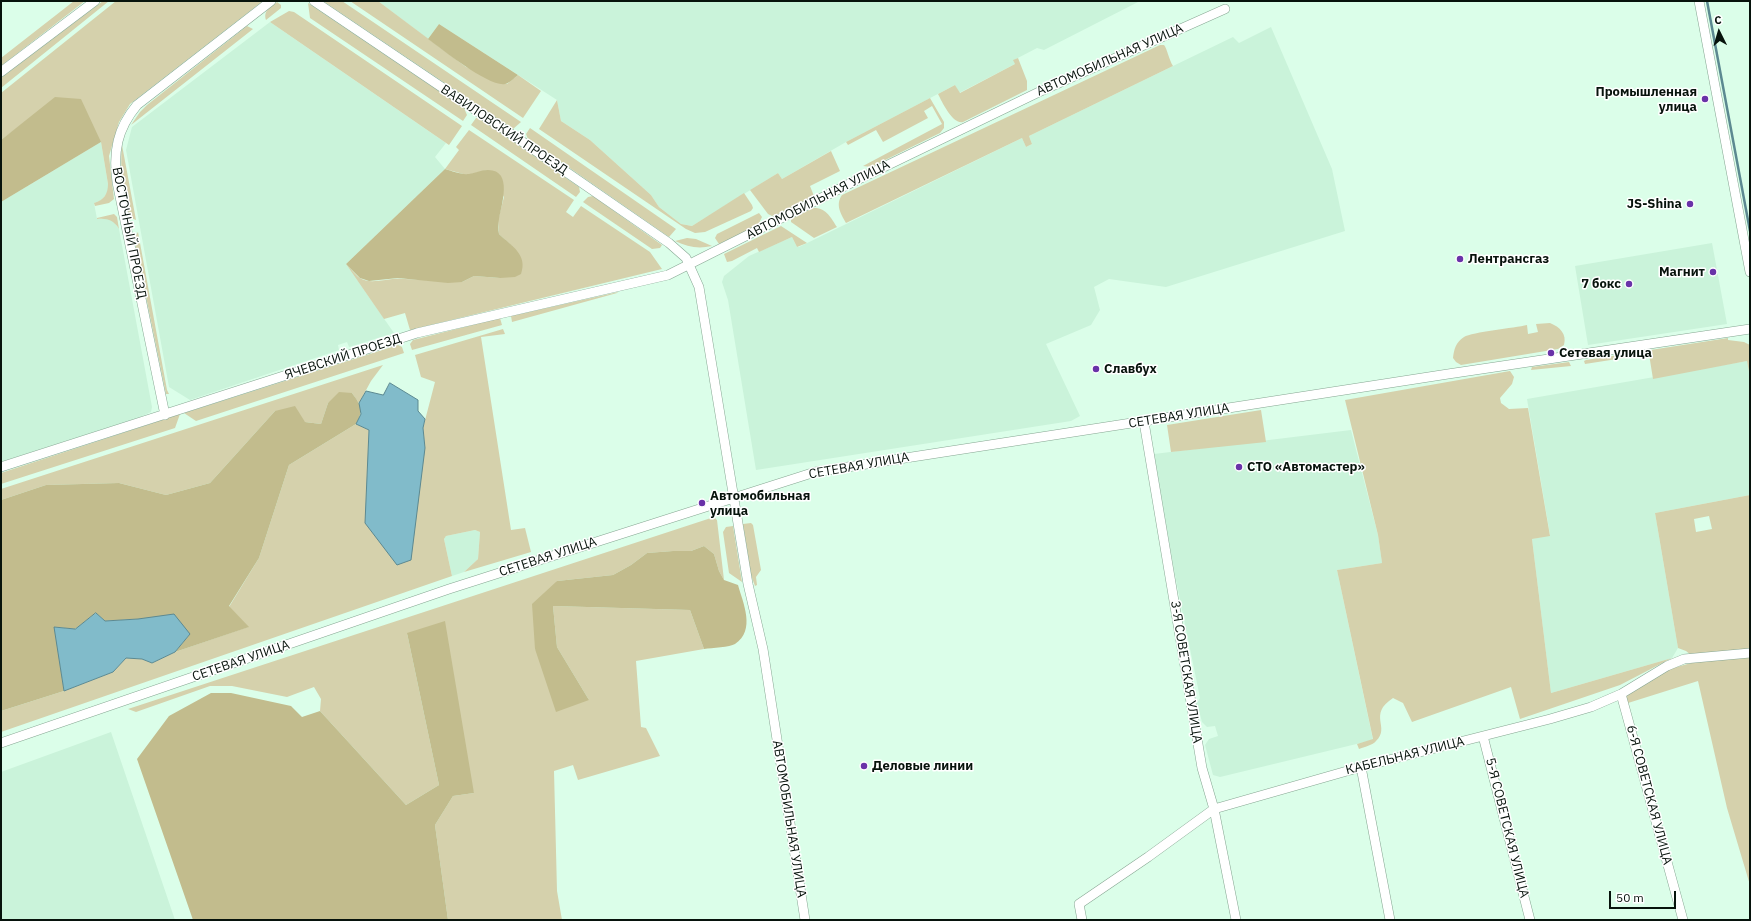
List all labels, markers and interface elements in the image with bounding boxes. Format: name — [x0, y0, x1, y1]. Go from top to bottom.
north arrow — [1699, 12, 1739, 52]
text: С — [1714, 13, 1722, 27]
street label: АВТОМОБИЛЬНАЯ УЛИЦА — [1034, 21, 1186, 99]
street label: ВАВИЛОВСКИЙ ПРОЕЗД — [438, 82, 570, 178]
place label: Промышленная улица — [1595, 84, 1697, 115]
marker: Промышленная улица — [1700, 94, 1710, 104]
street label: АВТОМОБИЛЬНАЯ УЛИЦА — [744, 157, 892, 243]
street label: ВОСТОЧНЫЙ ПРОЕЗД — [109, 166, 149, 300]
place label: JS-Shina — [1627, 196, 1682, 212]
marker: JS-Shina — [1685, 199, 1695, 209]
place label: Лентрансгаз — [1468, 251, 1549, 267]
marker: Лентрансгаз — [1455, 254, 1465, 264]
place label: Магнит — [1659, 264, 1705, 280]
marker: Магнит — [1708, 267, 1718, 277]
place label: 7 бокс — [1581, 276, 1621, 292]
marker: 7 бокс — [1624, 279, 1634, 289]
street label: ЯЧЕВСКИЙ ПРОЕЗД — [283, 331, 403, 383]
place label: Сетевая улица — [1559, 345, 1652, 361]
marker: Сетевая улица — [1546, 348, 1556, 358]
place label: Славбух — [1104, 361, 1157, 377]
marker: Славбух — [1091, 364, 1101, 374]
street label: СЕТЕВАЯ УЛИЦА — [1128, 400, 1230, 432]
street label: СЕТЕВАЯ УЛИЦА — [808, 449, 910, 483]
place label: СТО «Автомастер» — [1247, 459, 1365, 475]
marker: СТО «Автомастер» — [1234, 462, 1244, 472]
place label: Автомобильная улица — [710, 488, 810, 519]
marker: Автомобильная улица — [697, 498, 707, 508]
street label: СЕТЕВАЯ УЛИЦА — [497, 534, 599, 580]
street label: 3-Я СОВЕТСКАЯ УЛИЦА — [1167, 600, 1205, 744]
street label: СЕТЕВАЯ УЛИЦА — [190, 637, 292, 685]
street label: 6-Я СОВЕТСКАЯ УЛИЦА — [1623, 724, 1675, 866]
street label: КАБЕЛЬНАЯ УЛИЦА — [1344, 734, 1466, 778]
street label: АВТОМОБИЛЬНАЯ УЛИЦА — [769, 739, 809, 899]
street label: 5-Я СОВЕТСКАЯ УЛИЦА — [1482, 756, 1532, 900]
place label: Деловые линии — [872, 758, 973, 774]
marker: Деловые линии — [859, 761, 869, 771]
scale bar — [1611, 883, 1678, 909]
text: 50 m — [1616, 890, 1644, 905]

